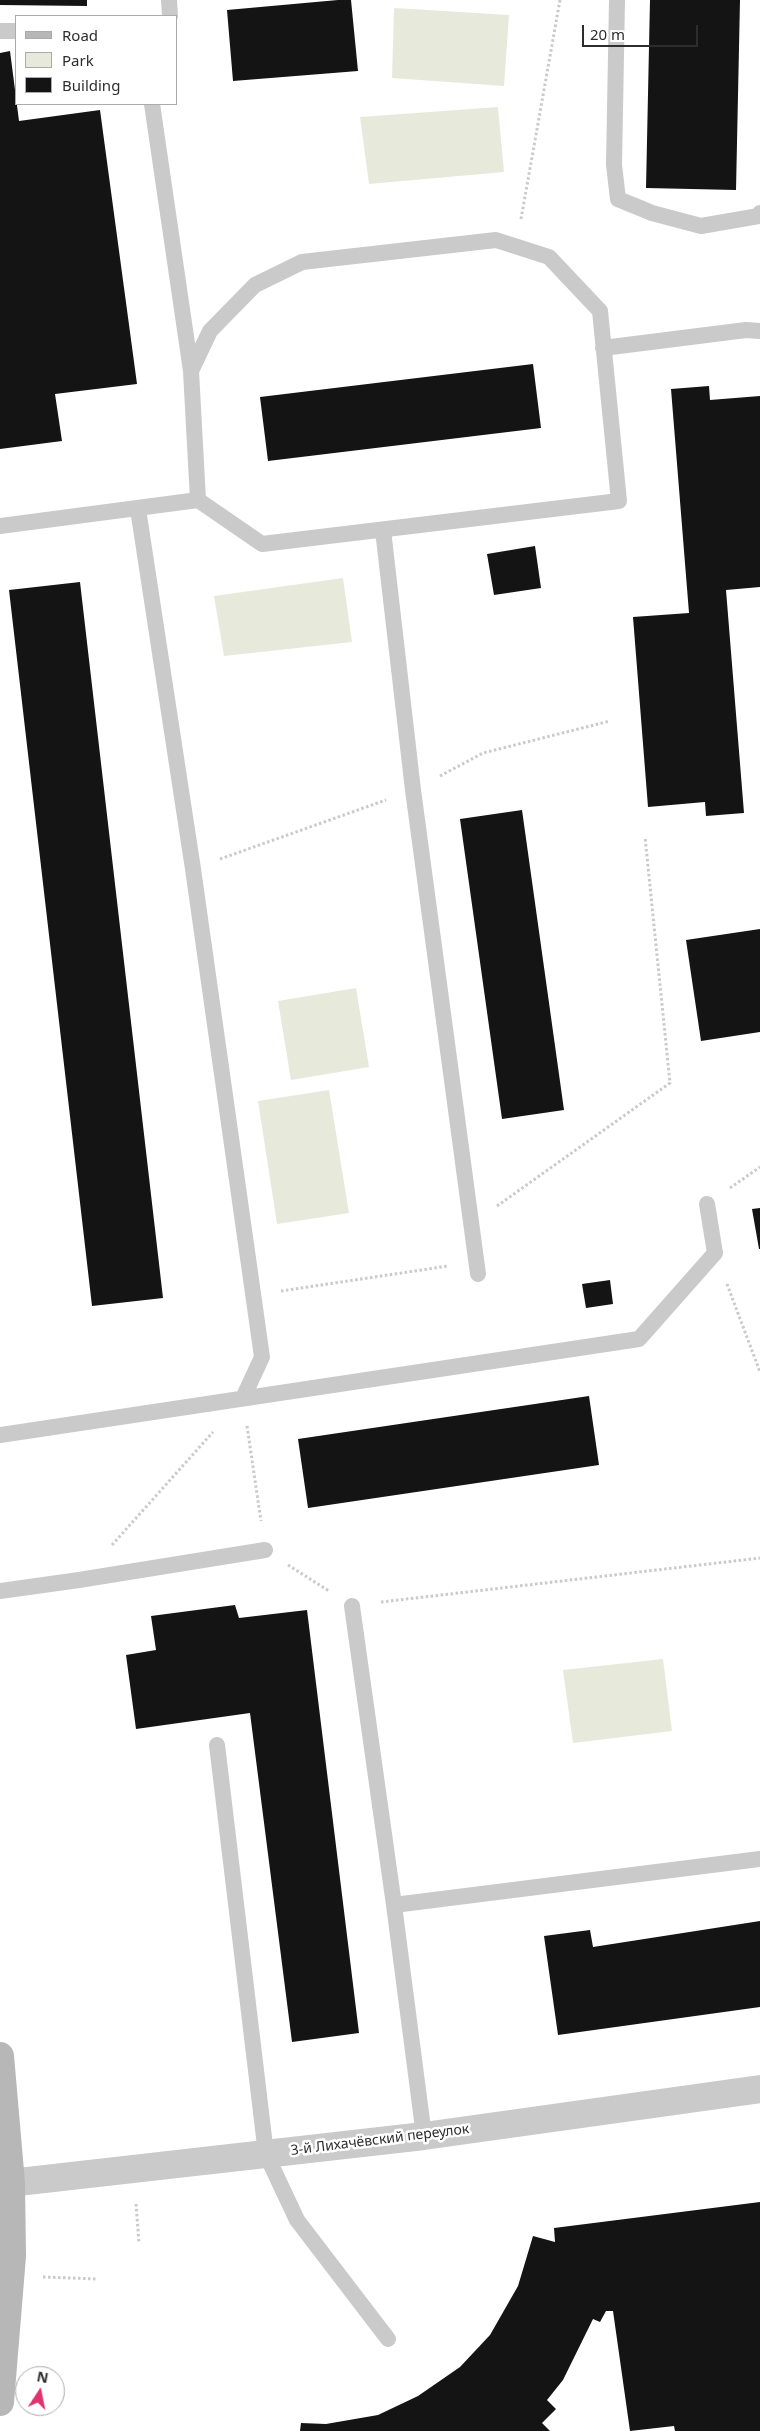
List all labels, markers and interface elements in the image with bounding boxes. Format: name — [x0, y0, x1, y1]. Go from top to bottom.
legend — [15, 15, 178, 105]
scale bar — [585, 15, 701, 47]
text: 20 m — [590, 24, 625, 44]
text: Road — [62, 25, 98, 45]
text: Park — [62, 50, 94, 70]
text: Building — [62, 75, 120, 95]
street label: 3-й Лихачёвский переулок — [290, 2121, 470, 2159]
north arrow — [15, 2366, 65, 2416]
text: N — [35, 2366, 50, 2387]

